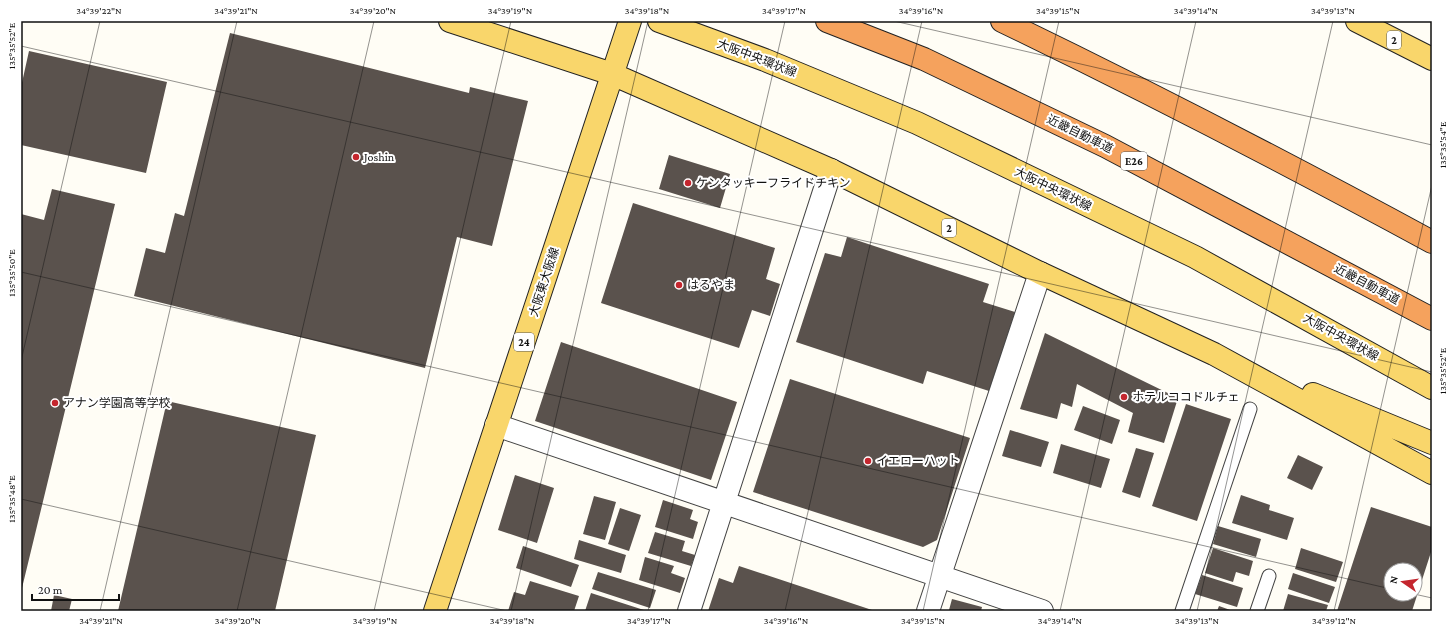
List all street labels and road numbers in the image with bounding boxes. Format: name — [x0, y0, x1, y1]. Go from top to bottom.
road number: 2 — [1387, 31, 1401, 49]
street label: 大阪中央環状線 — [715, 36, 799, 80]
street label: 近畿自動車道 — [1045, 112, 1115, 156]
road number: E26 — [1121, 152, 1147, 170]
street label: 大阪中央環状線 — [1012, 164, 1094, 214]
road number: 2 — [942, 219, 956, 237]
street label: 大阪東大阪線 — [526, 246, 562, 318]
street label: 近畿自動車道 — [1332, 261, 1402, 307]
street label: 大阪中央環状線 — [1301, 311, 1381, 363]
road number: 24 — [514, 333, 534, 351]

